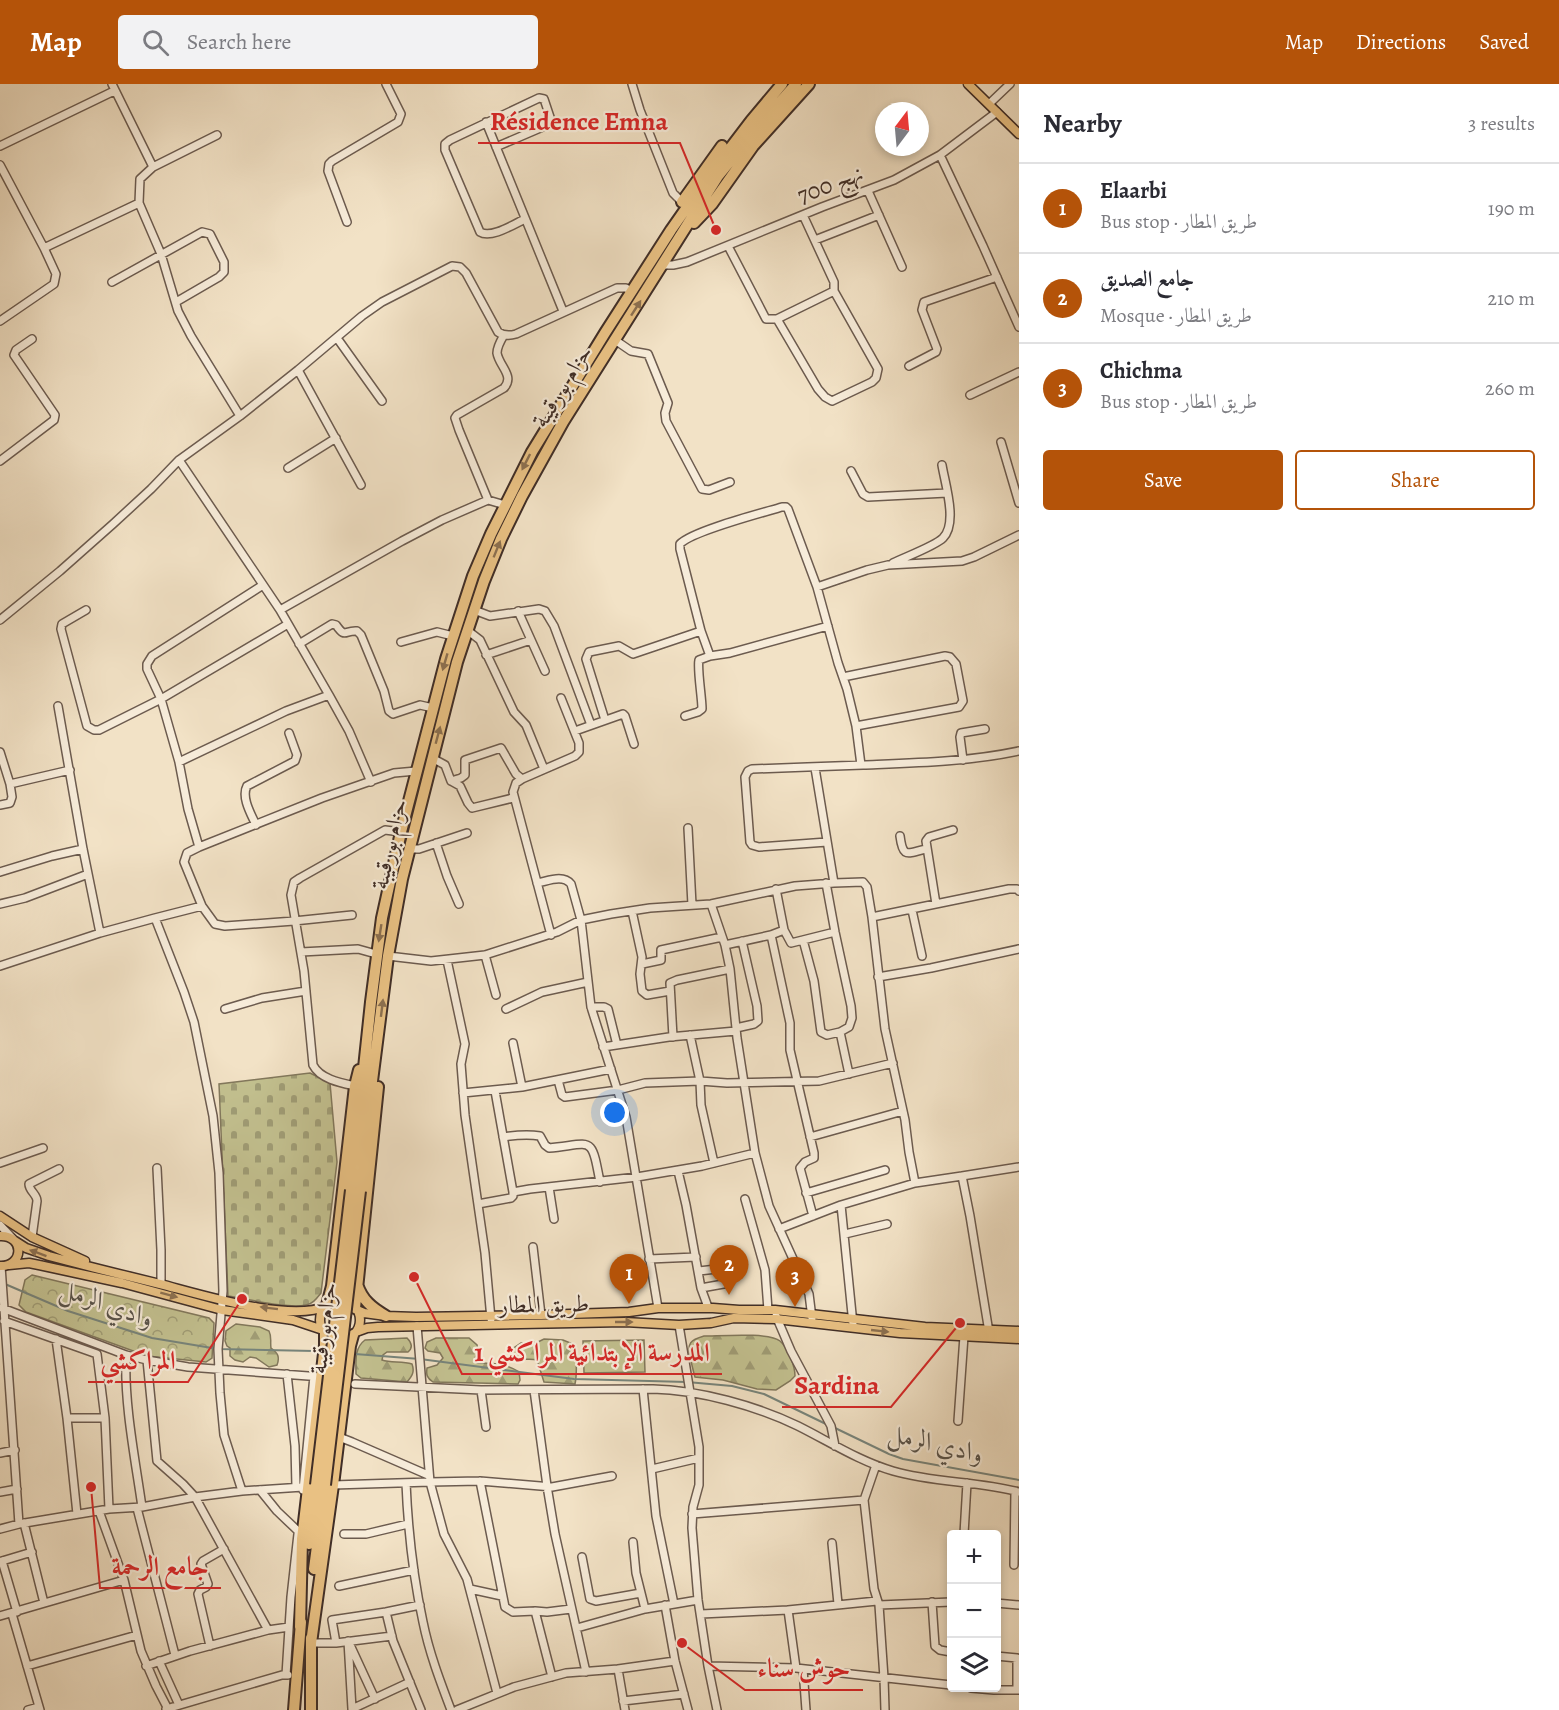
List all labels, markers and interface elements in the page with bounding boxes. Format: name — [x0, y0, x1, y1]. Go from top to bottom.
search box — [118, 15, 538, 69]
text: Map — [30, 23, 82, 61]
icon: search — [139, 26, 172, 59]
text: Search here — [187, 27, 291, 57]
text: Map — [1285, 28, 1323, 56]
text: Directions — [1356, 28, 1446, 56]
text: Saved — [1479, 28, 1529, 56]
callout: Résidence Emna — [478, 99, 680, 143]
north arrow — [875, 102, 929, 156]
text: Résidence Emna — [490, 104, 668, 139]
text: Nearby — [1043, 106, 1122, 141]
text: 3 results — [1468, 110, 1535, 137]
street label: نهج 700 — [792, 157, 870, 216]
text: Elaarbi — [1100, 176, 1167, 206]
text: 1 — [1059, 195, 1066, 222]
text: 190 m — [1488, 195, 1535, 222]
text: Bus stop · طريق المطار — [1100, 208, 1257, 235]
text: جامع الصديق — [1100, 264, 1194, 294]
text: 2 — [1058, 285, 1067, 312]
text: 210 m — [1487, 285, 1535, 312]
one-way arrow — [630, 300, 641, 316]
text: Mosque · طريق المطار — [1100, 302, 1252, 329]
street label: حزام بورقيبة — [524, 338, 604, 436]
text: Chichma — [1100, 356, 1182, 386]
text: 3 — [1058, 375, 1067, 402]
text: 260 m — [1485, 375, 1535, 402]
text: Bus stop · طريق المطار — [1100, 388, 1257, 415]
button: Save — [1043, 450, 1283, 510]
button: Share — [1295, 450, 1535, 510]
one-way arrow — [521, 454, 531, 471]
one-way arrow — [492, 540, 502, 558]
one-way arrow — [440, 653, 449, 671]
one-way arrow — [433, 726, 443, 744]
street label: حزام بورقيبة — [363, 795, 420, 894]
one-way arrow — [375, 924, 384, 943]
one-way arrow — [377, 998, 386, 1017]
your location — [600, 1098, 629, 1127]
pin: 2 — [710, 1246, 748, 1295]
one-way arrow — [29, 1247, 47, 1257]
pin: 1 — [610, 1254, 648, 1304]
pin: 3 — [776, 1258, 814, 1307]
water label: وادي الرمل — [54, 1271, 159, 1339]
street label: حزام بورقيبة — [302, 1280, 349, 1376]
street label: طريق المطار — [496, 1287, 590, 1321]
one-way arrow — [160, 1291, 178, 1301]
one-way arrow — [259, 1303, 278, 1313]
one-way arrow — [614, 1317, 633, 1327]
one-way arrow — [871, 1326, 890, 1336]
callout: المدرسة الإبتدائية المراكشي 1 — [462, 1330, 722, 1374]
text: المدرسة الإبتدائية المراكشي 1 — [474, 1335, 710, 1376]
callout: المراكشي — [88, 1338, 188, 1382]
text: المراكشي — [100, 1343, 176, 1384]
callout: Sardina — [782, 1363, 891, 1407]
text: Sardina — [794, 1368, 880, 1403]
water label: وادي الرمل — [884, 1415, 987, 1474]
map controls — [947, 1530, 1001, 1692]
button: + — [947, 1530, 1001, 1584]
callout: جامع الرحمة — [100, 1544, 221, 1588]
text: جامع الرحمة — [112, 1549, 208, 1590]
button: − — [947, 1584, 1001, 1638]
button: layers — [947, 1638, 1001, 1692]
callout: حوش سناء — [745, 1646, 863, 1690]
text: حوش سناء — [757, 1651, 851, 1686]

